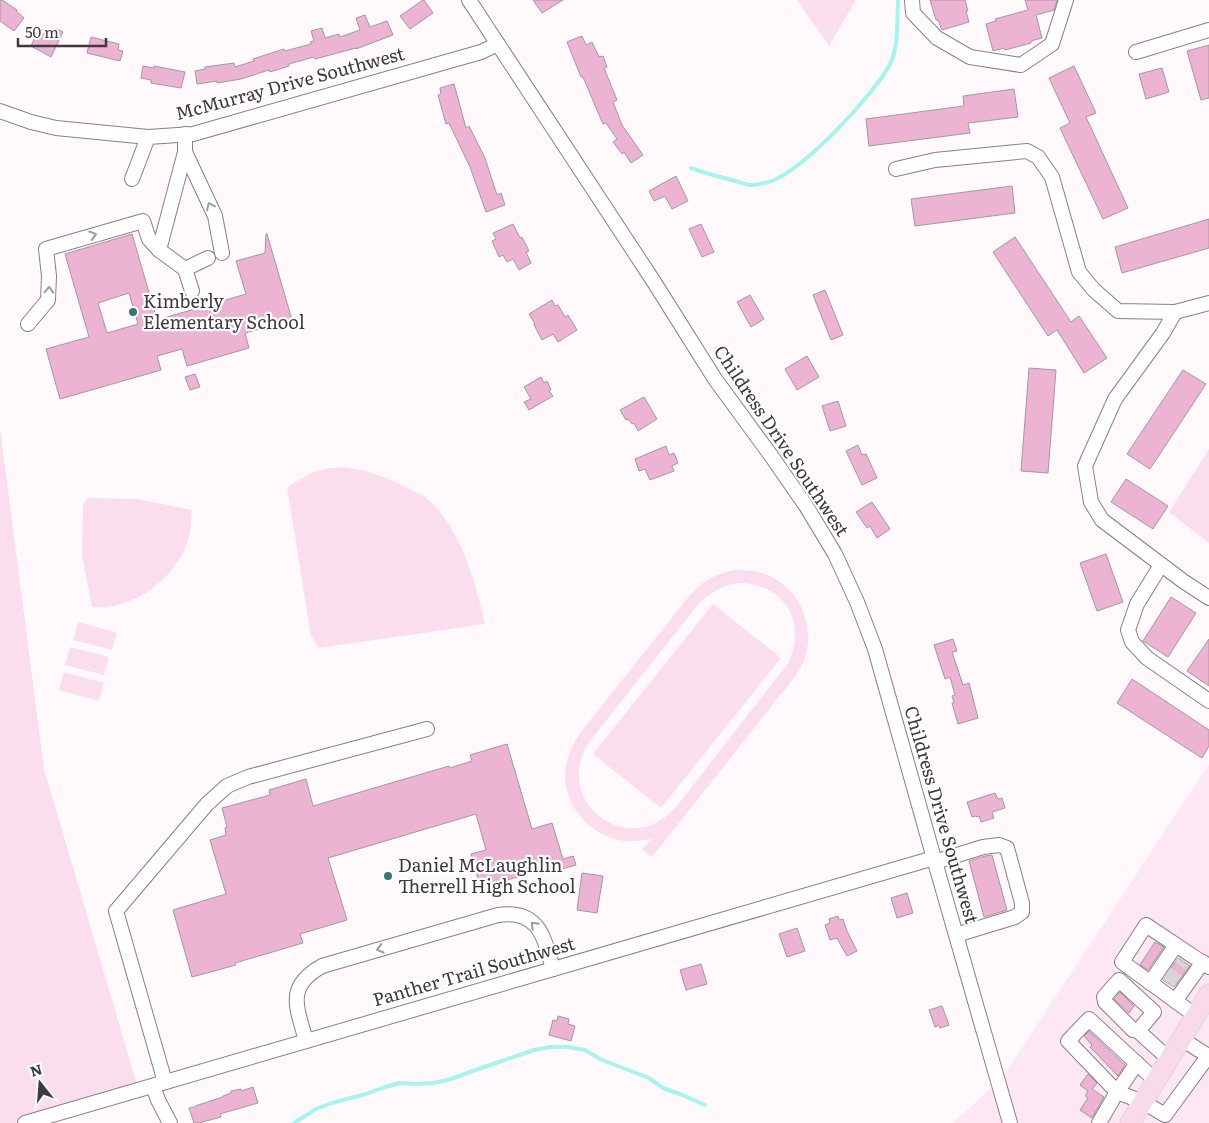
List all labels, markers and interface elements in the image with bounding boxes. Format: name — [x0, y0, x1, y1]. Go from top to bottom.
scale bar — [18, 15, 105, 47]
text: 50 m — [25, 20, 59, 43]
street label: McMurray Drive Southwest — [172, 39, 408, 126]
one-way arrow — [206, 202, 216, 211]
one-way arrow — [88, 231, 96, 241]
one-way arrow — [43, 286, 54, 294]
place label: Kimberly Elementary School — [143, 287, 305, 335]
marker: Kimberly Elementary School — [127, 306, 139, 318]
street label: Childress Drive Southwest — [708, 339, 857, 542]
street label: Childress Drive Southwest — [898, 703, 987, 927]
place label: Daniel McLaughlin Therrell High School — [398, 851, 576, 899]
marker: Daniel McLaughlin Therrell High School — [382, 870, 394, 882]
one-way arrow — [531, 922, 540, 931]
street label: Panther Trail Southwest — [369, 929, 578, 1012]
one-way arrow — [376, 944, 384, 954]
north arrow — [15, 1058, 65, 1108]
text: N — [27, 1058, 45, 1081]

